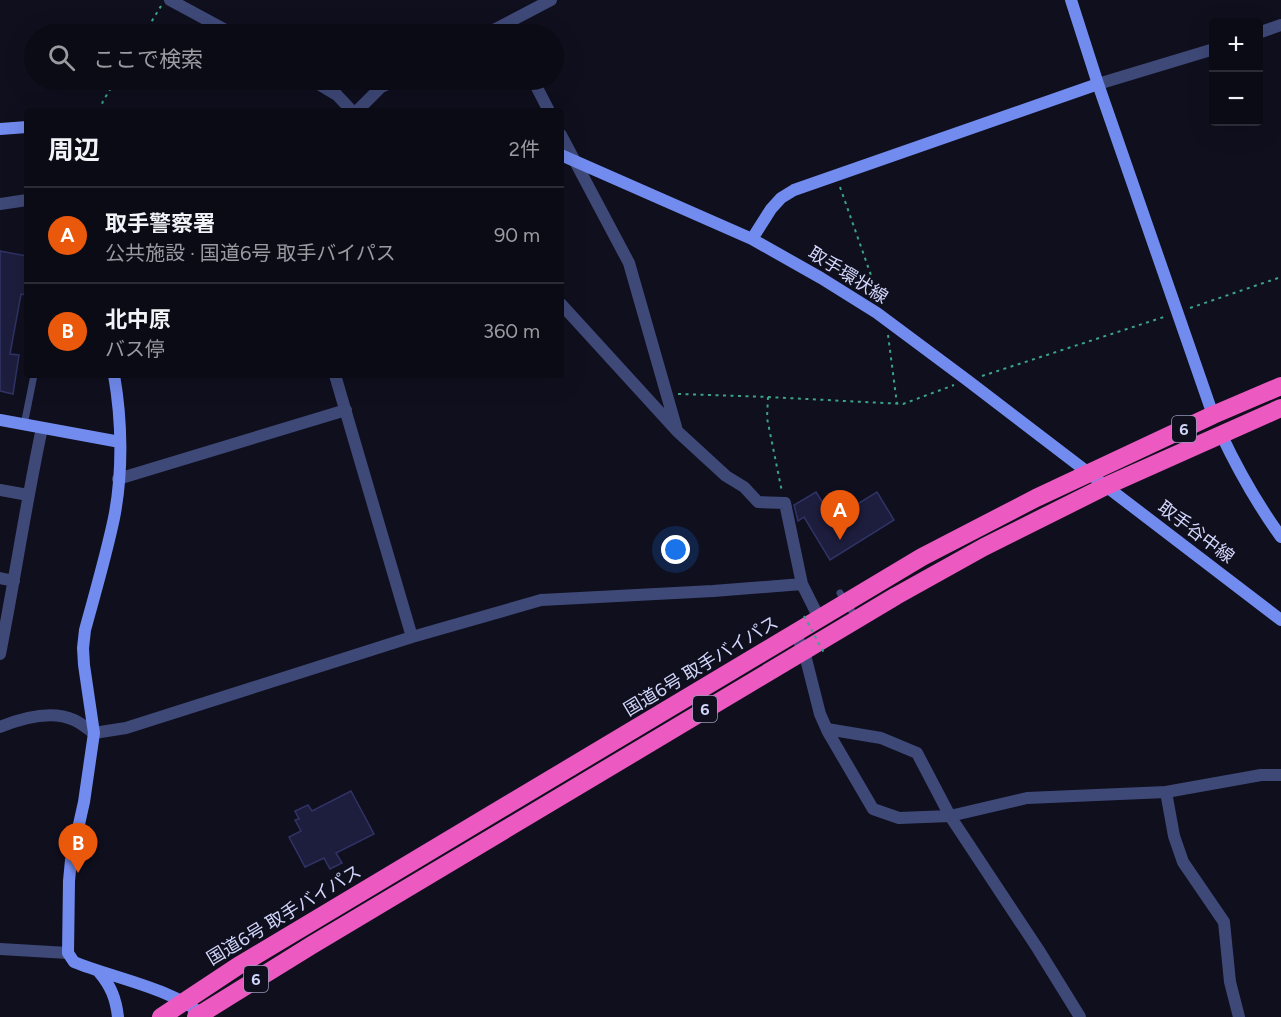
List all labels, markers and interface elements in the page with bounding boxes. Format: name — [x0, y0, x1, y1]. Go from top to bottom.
map controls — [1209, 18, 1263, 126]
button: + — [1209, 18, 1263, 72]
search box — [24, 24, 564, 90]
icon: search — [45, 41, 78, 74]
text: ここで検索 — [93, 46, 203, 73]
button: − — [1209, 72, 1263, 126]
text: 周辺 — [48, 134, 100, 166]
text: 2件 — [509, 137, 540, 161]
text: 取手警察署 — [105, 210, 215, 237]
text: A — [60, 223, 75, 247]
text: 90 m — [494, 223, 540, 247]
text: 公共施設 · 国道6号 取手バイパス — [105, 241, 396, 265]
street label: 取手環状線 — [804, 242, 892, 308]
text: 北中原 — [105, 306, 171, 333]
text: B — [61, 319, 74, 343]
text: 360 m — [483, 319, 540, 343]
text: バス停 — [105, 337, 165, 361]
road number: 6 — [1172, 416, 1196, 442]
pin: A — [820, 490, 860, 540]
street label: 取手谷中線 — [1153, 496, 1239, 568]
your location — [661, 535, 690, 564]
street label: 国道6号 取手バイパス — [620, 611, 782, 721]
road number: 6 — [693, 696, 717, 722]
pin: B — [58, 824, 98, 873]
street label: 国道6号 取手バイパス — [203, 860, 365, 970]
road number: 6 — [244, 966, 268, 992]

